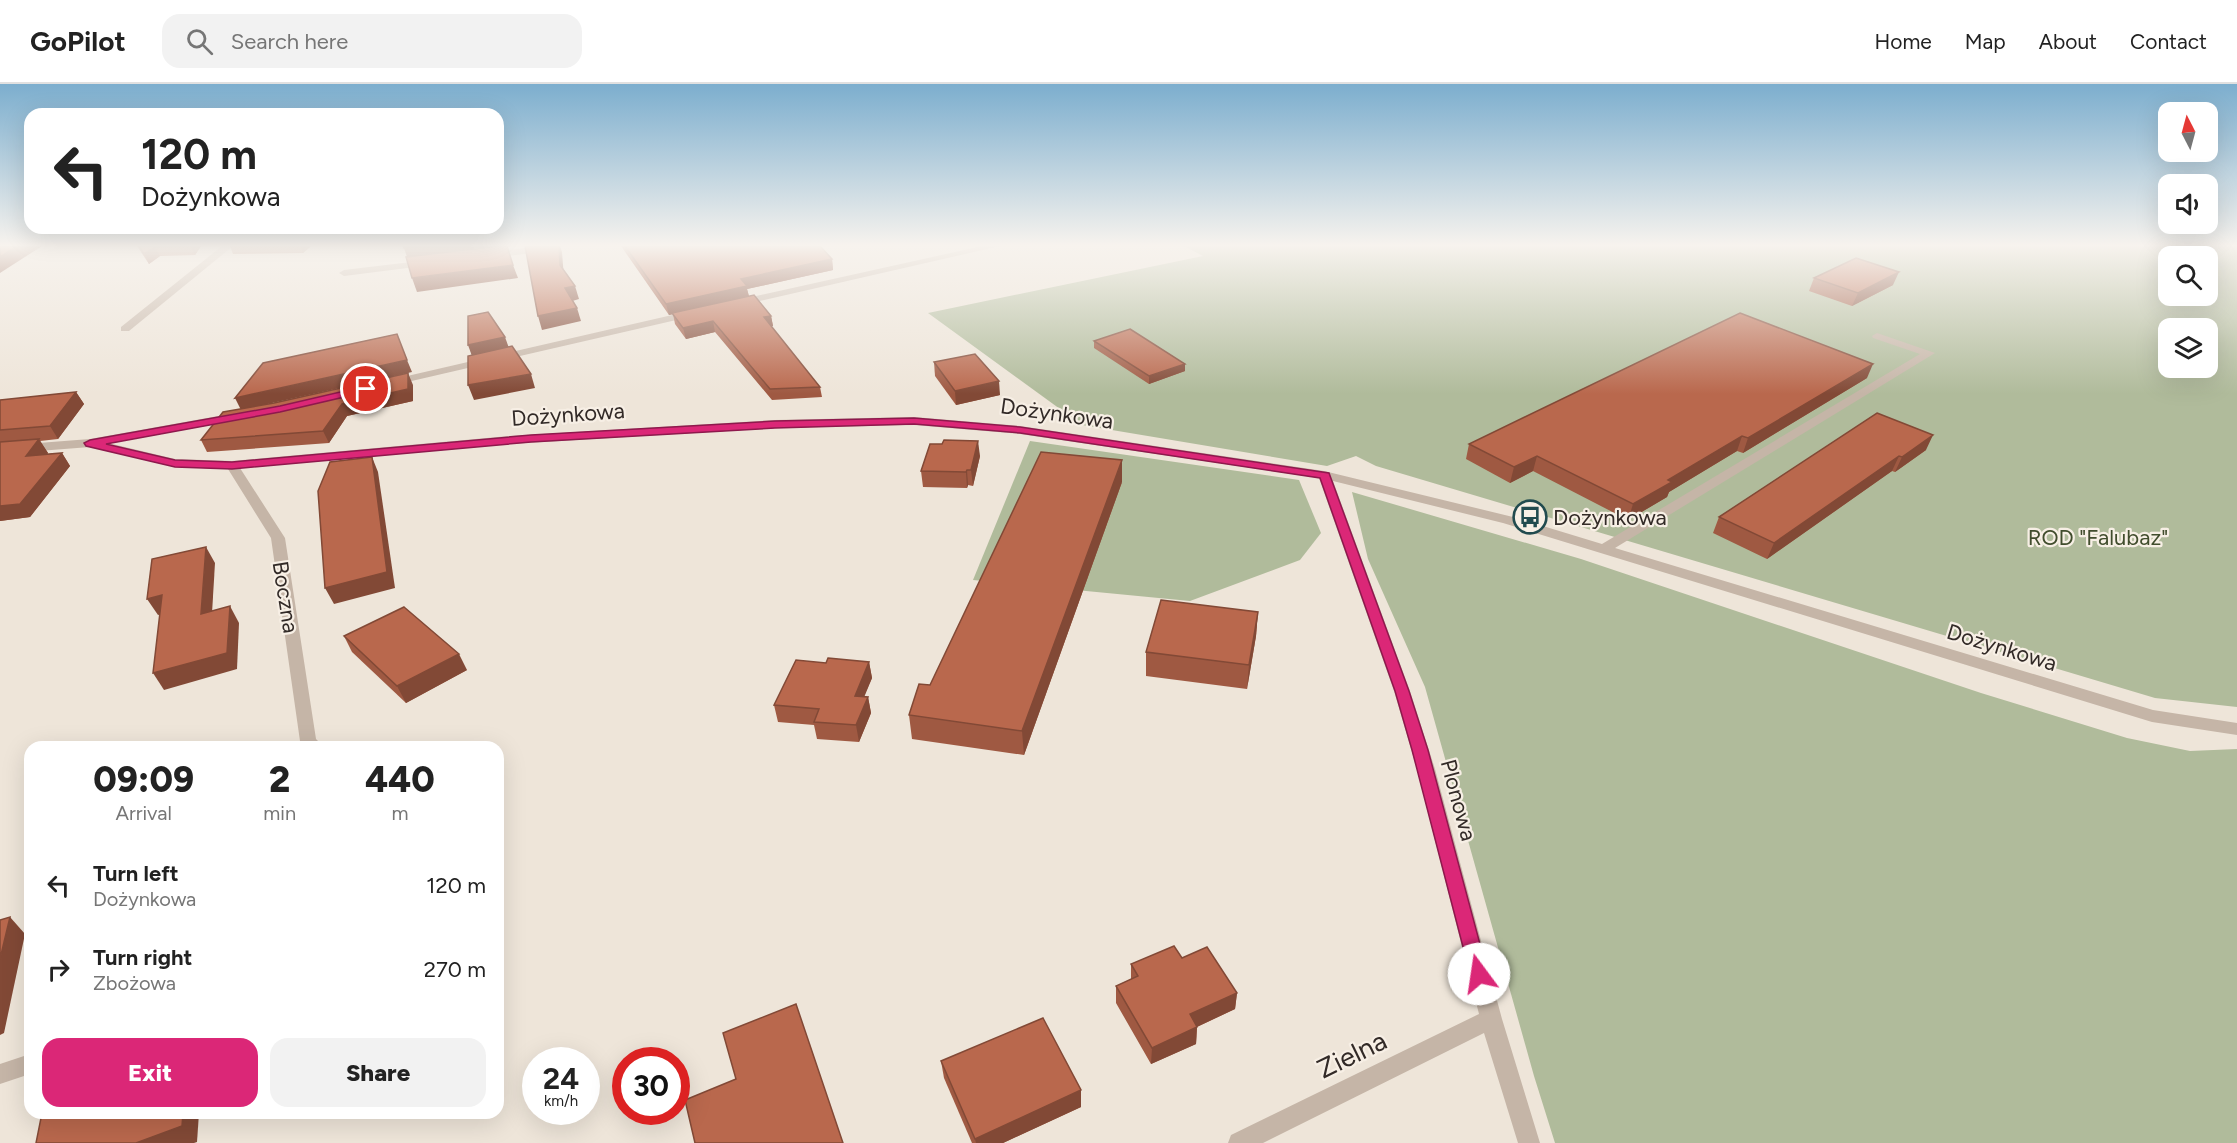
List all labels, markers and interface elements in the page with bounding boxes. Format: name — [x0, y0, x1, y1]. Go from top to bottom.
search box — [162, 14, 582, 68]
text: GoPilot — [30, 24, 126, 58]
icon: search — [183, 25, 216, 58]
text: Search here — [231, 28, 348, 55]
text: Home — [1875, 29, 1932, 54]
text: Map — [1965, 29, 2006, 54]
text: About — [2039, 29, 2097, 54]
text: Contact — [2130, 29, 2207, 54]
north arrow — [2158, 102, 2218, 162]
map controls — [2158, 102, 2218, 378]
text: 120 m — [141, 129, 257, 180]
icon: left — [42, 132, 120, 210]
button: sound — [2158, 174, 2218, 234]
text: Dożynkowa — [141, 180, 281, 213]
button: search — [2158, 246, 2218, 306]
button: layers — [2158, 318, 2218, 378]
pin — [340, 363, 391, 414]
icon: arrive — [349, 372, 382, 405]
street label: Dożynkowa — [999, 392, 1115, 435]
street label: Dożynkowa — [510, 397, 626, 432]
bus stop icon: Dożynkowa — [1512, 499, 1548, 535]
place label: Dożynkowa — [1553, 504, 1667, 531]
park label: ROD "Falubaz" — [2028, 524, 2168, 551]
street label: Boczna — [267, 559, 305, 635]
street label: Dożynkowa — [1944, 618, 2060, 677]
street label: Plonowa — [1435, 756, 1482, 844]
text: 09:09 — [93, 758, 194, 801]
text: 2 — [269, 758, 290, 801]
text: 440 — [365, 758, 435, 801]
text: Arrival — [115, 801, 172, 825]
text: min — [263, 801, 296, 825]
text: m — [392, 801, 409, 825]
text: Turn left — [93, 860, 179, 887]
icon: left — [42, 869, 75, 902]
text: 120 m — [426, 872, 486, 899]
text: Dożynkowa — [93, 887, 196, 911]
position arrow — [1447, 942, 1511, 1006]
text: Turn right — [93, 944, 192, 971]
icon: right — [42, 953, 75, 986]
text: 270 m — [424, 956, 486, 983]
text: Zbożowa — [93, 971, 176, 995]
street label: Zielna — [1312, 1024, 1392, 1085]
button: Exit — [42, 1038, 258, 1107]
button: Share — [270, 1038, 486, 1107]
speed limit sign: 30 — [612, 1047, 690, 1125]
text: 24 — [543, 1060, 579, 1097]
text: km/h — [544, 1092, 578, 1110]

